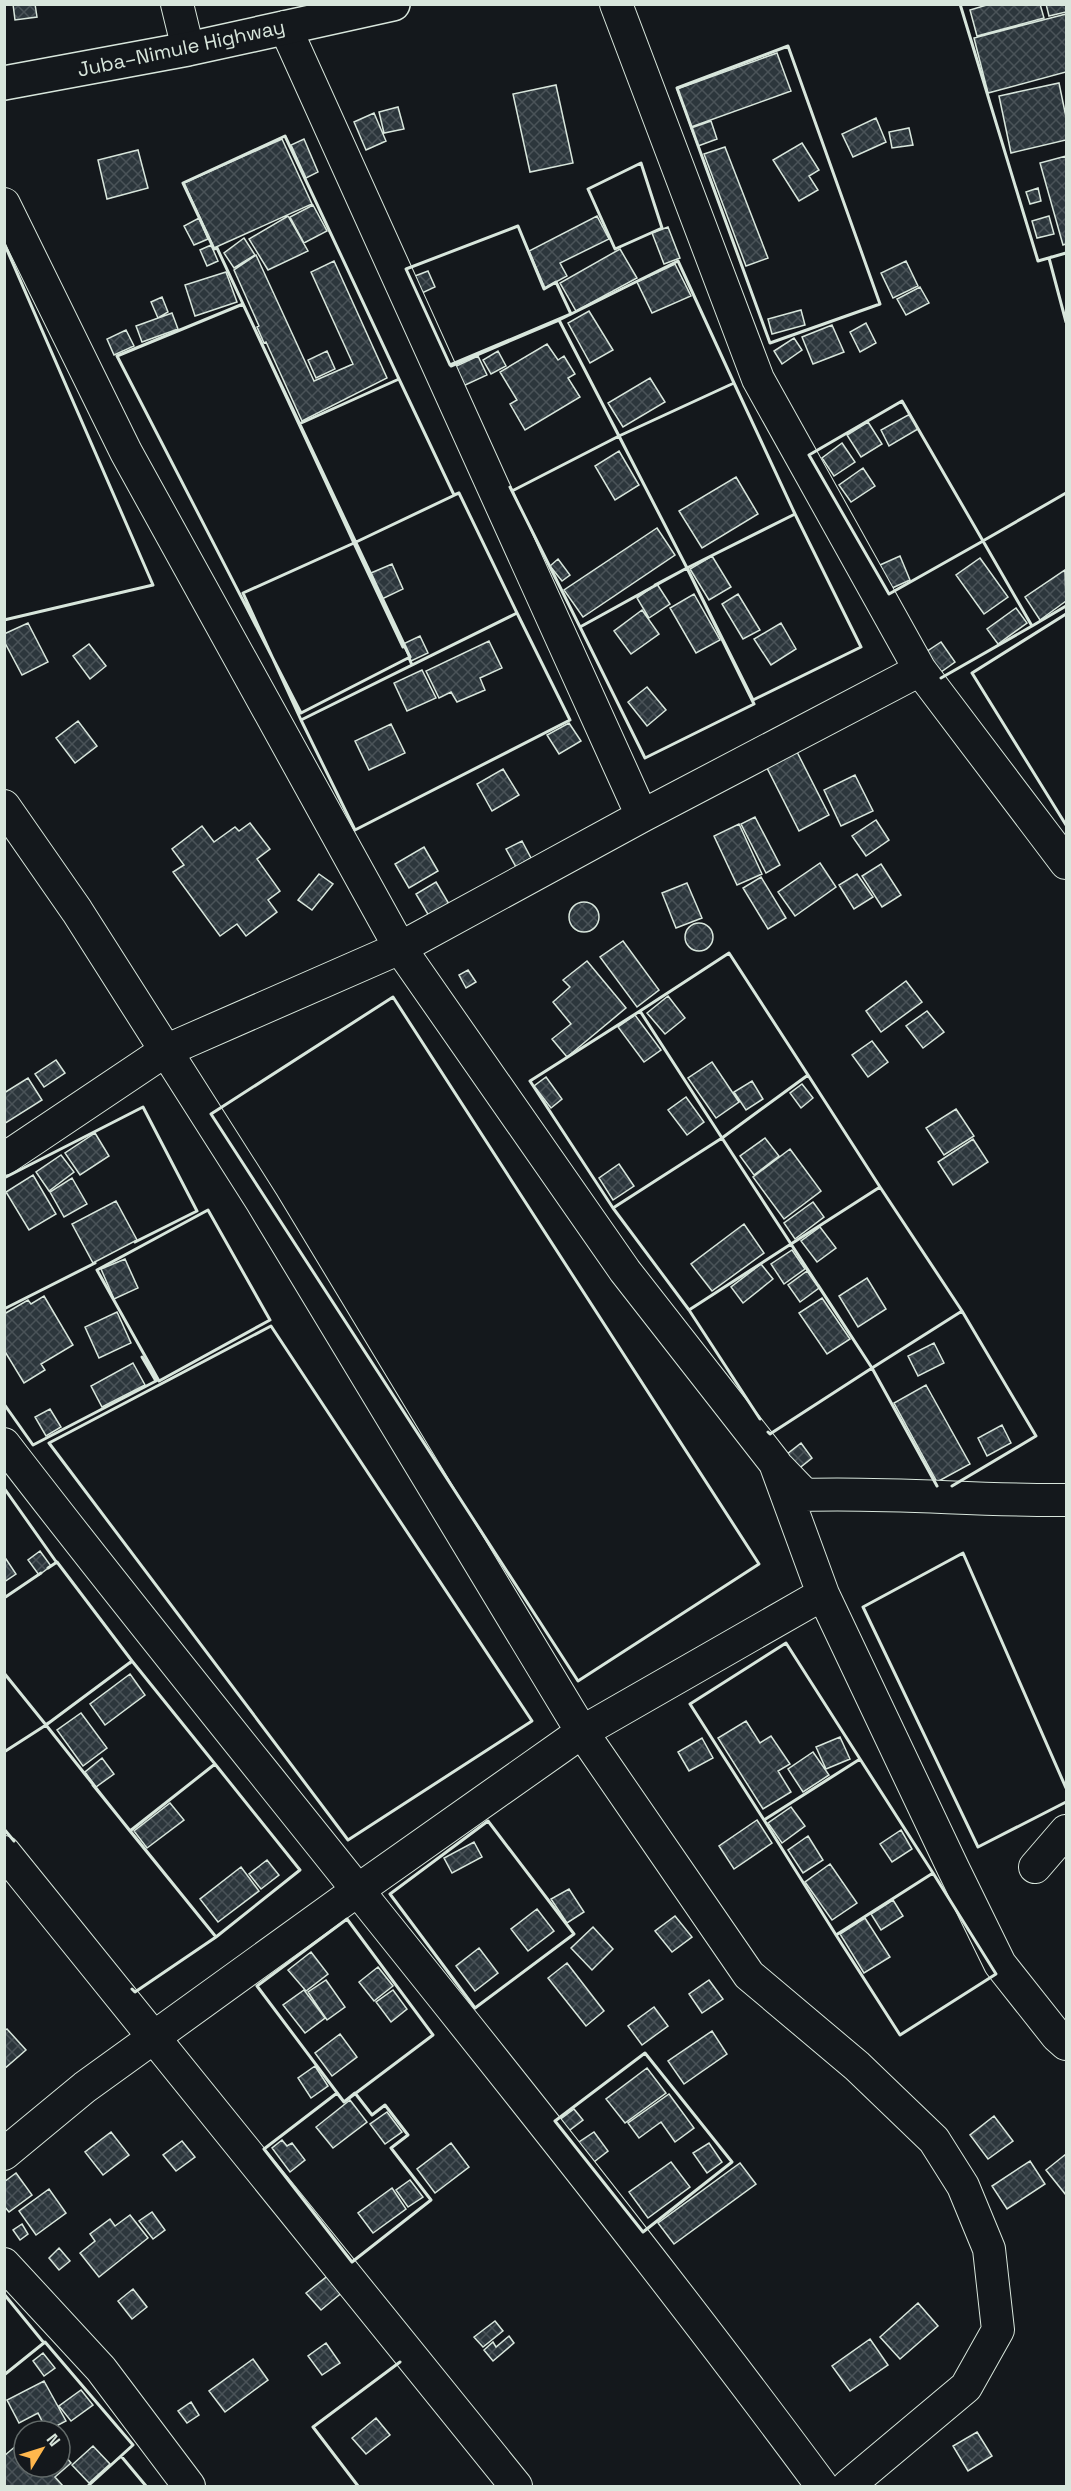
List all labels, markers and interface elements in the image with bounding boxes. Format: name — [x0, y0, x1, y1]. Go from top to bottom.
street label: Juba–Nimule Highway — [75, 13, 287, 83]
north arrow — [12, 2419, 72, 2479]
text: N — [42, 2429, 65, 2451]

